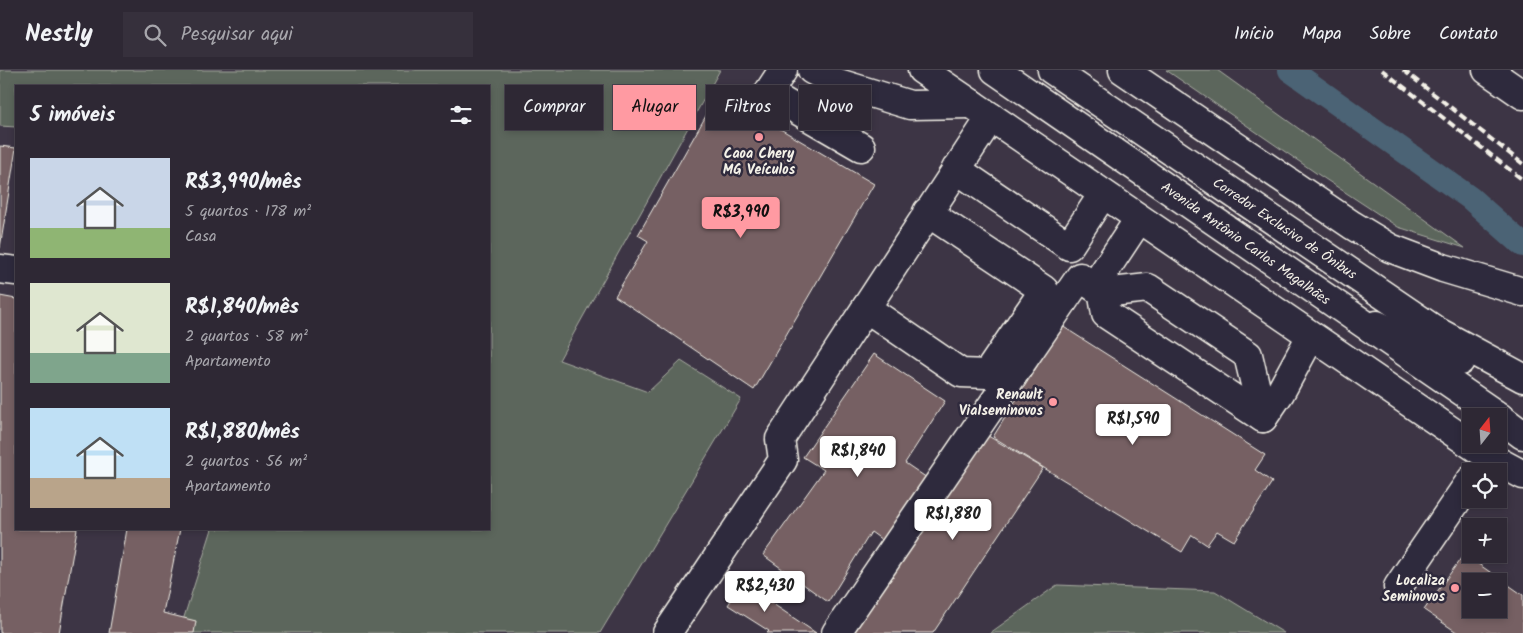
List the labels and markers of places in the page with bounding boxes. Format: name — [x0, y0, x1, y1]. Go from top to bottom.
marker: Caoa Chery MG Veículos — [753, 131, 765, 143]
place label: Caoa Chery MG Veículos — [723, 143, 796, 181]
pin: R$3,990 — [695, 196, 787, 239]
place label: Renault Via1seminovos — [959, 384, 1044, 422]
marker: Renault Via1seminovos — [1047, 396, 1059, 408]
pin: R$1,590 — [1087, 404, 1179, 446]
pin: R$1,840 — [812, 436, 904, 478]
pin: R$1,880 — [907, 498, 999, 541]
pin: R$2,430 — [719, 570, 811, 613]
place label: Localiza Seminovos — [1382, 570, 1445, 608]
marker: Localiza Seminovos — [1449, 582, 1461, 594]

